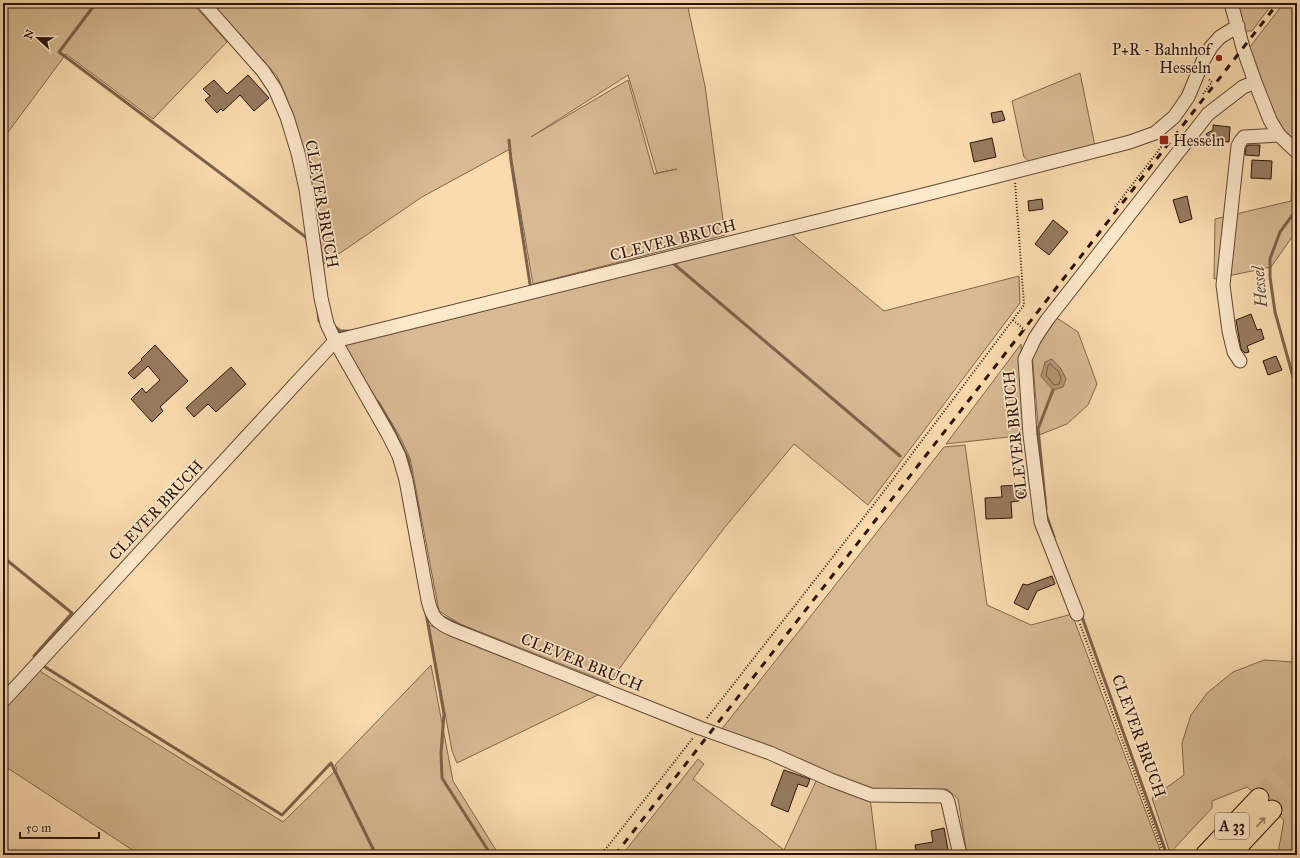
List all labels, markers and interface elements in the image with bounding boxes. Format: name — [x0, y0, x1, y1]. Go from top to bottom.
north arrow — [18, 18, 58, 58]
text: N — [21, 27, 37, 41]
place label: P+R - Bahnhof Hesseln — [1112, 40, 1214, 77]
marker: P+R - Bahnhof Hesseln — [1214, 53, 1224, 63]
place label: Hesseln — [1173, 131, 1225, 150]
marker: Hesseln — [1158, 134, 1170, 146]
street label: CLEVER BRUCH — [301, 138, 343, 270]
street label: CLEVER BRUCH — [608, 215, 738, 265]
water label: Hessel — [1248, 264, 1272, 310]
street label: CLEVER BRUCH — [999, 369, 1031, 501]
street label: CLEVER BRUCH — [105, 456, 207, 564]
street label: CLEVER BRUCH — [518, 629, 646, 695]
street label: CLEVER BRUCH — [1108, 672, 1170, 800]
road number: A 33 — [1215, 813, 1249, 839]
scale bar — [20, 814, 99, 840]
one-way arrow — [1256, 817, 1265, 827]
text: 50 m — [26, 821, 51, 835]

